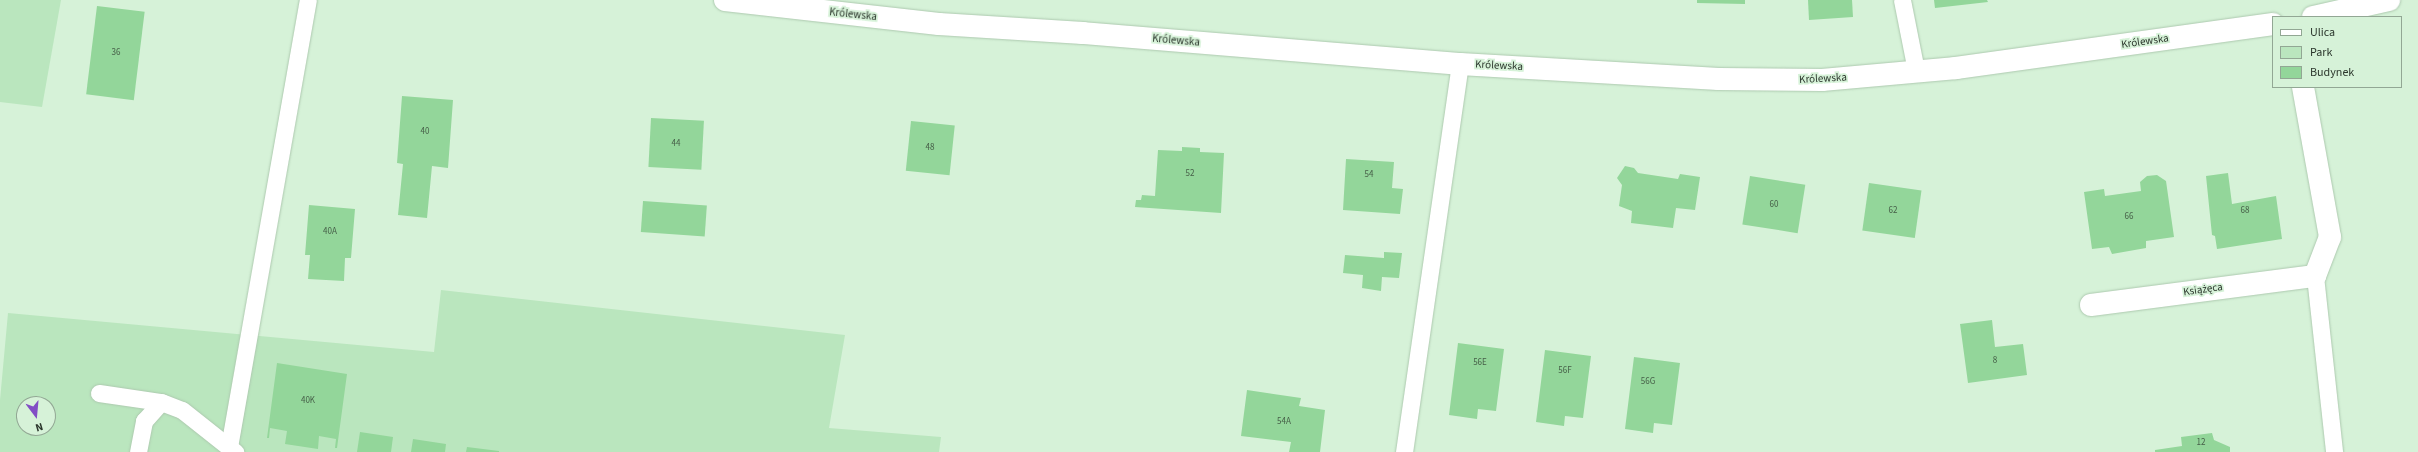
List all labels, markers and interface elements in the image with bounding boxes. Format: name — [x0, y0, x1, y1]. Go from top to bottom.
street label: Królewska — [829, 6, 877, 24]
legend — [2272, 16, 2402, 88]
text: Ulica — [2310, 24, 2335, 41]
street label: Królewska — [1152, 32, 1200, 50]
street label: Królewska — [2120, 32, 2170, 52]
text: Park — [2310, 44, 2332, 61]
house number: 36 — [112, 48, 120, 58]
street label: Królewska — [1475, 58, 1523, 74]
text: Budynek — [2310, 64, 2354, 81]
street label: Królewska — [1799, 71, 1847, 87]
house number: 40 — [421, 127, 429, 137]
house number: 44 — [672, 139, 680, 149]
house number: 48 — [926, 143, 934, 153]
house number: 52 — [1186, 169, 1194, 179]
house number: 54 — [1365, 170, 1373, 180]
house number: 60 — [1770, 200, 1778, 210]
house number: 62 — [1889, 206, 1897, 216]
house number: 68 — [2241, 206, 2249, 216]
house number: 66 — [2125, 212, 2133, 222]
house number: 40A — [323, 227, 337, 237]
street label: Książęca — [2182, 281, 2224, 299]
house number: 8 — [1993, 356, 1997, 366]
house number: 56E — [1473, 358, 1487, 368]
house number: 56F — [1558, 366, 1572, 376]
house number: 56G — [1641, 377, 1655, 387]
north arrow — [16, 396, 56, 436]
house number: 40K — [301, 396, 315, 406]
house number: 54A — [1277, 417, 1291, 427]
text: N — [34, 419, 45, 435]
house number: 12 — [2197, 438, 2205, 448]

